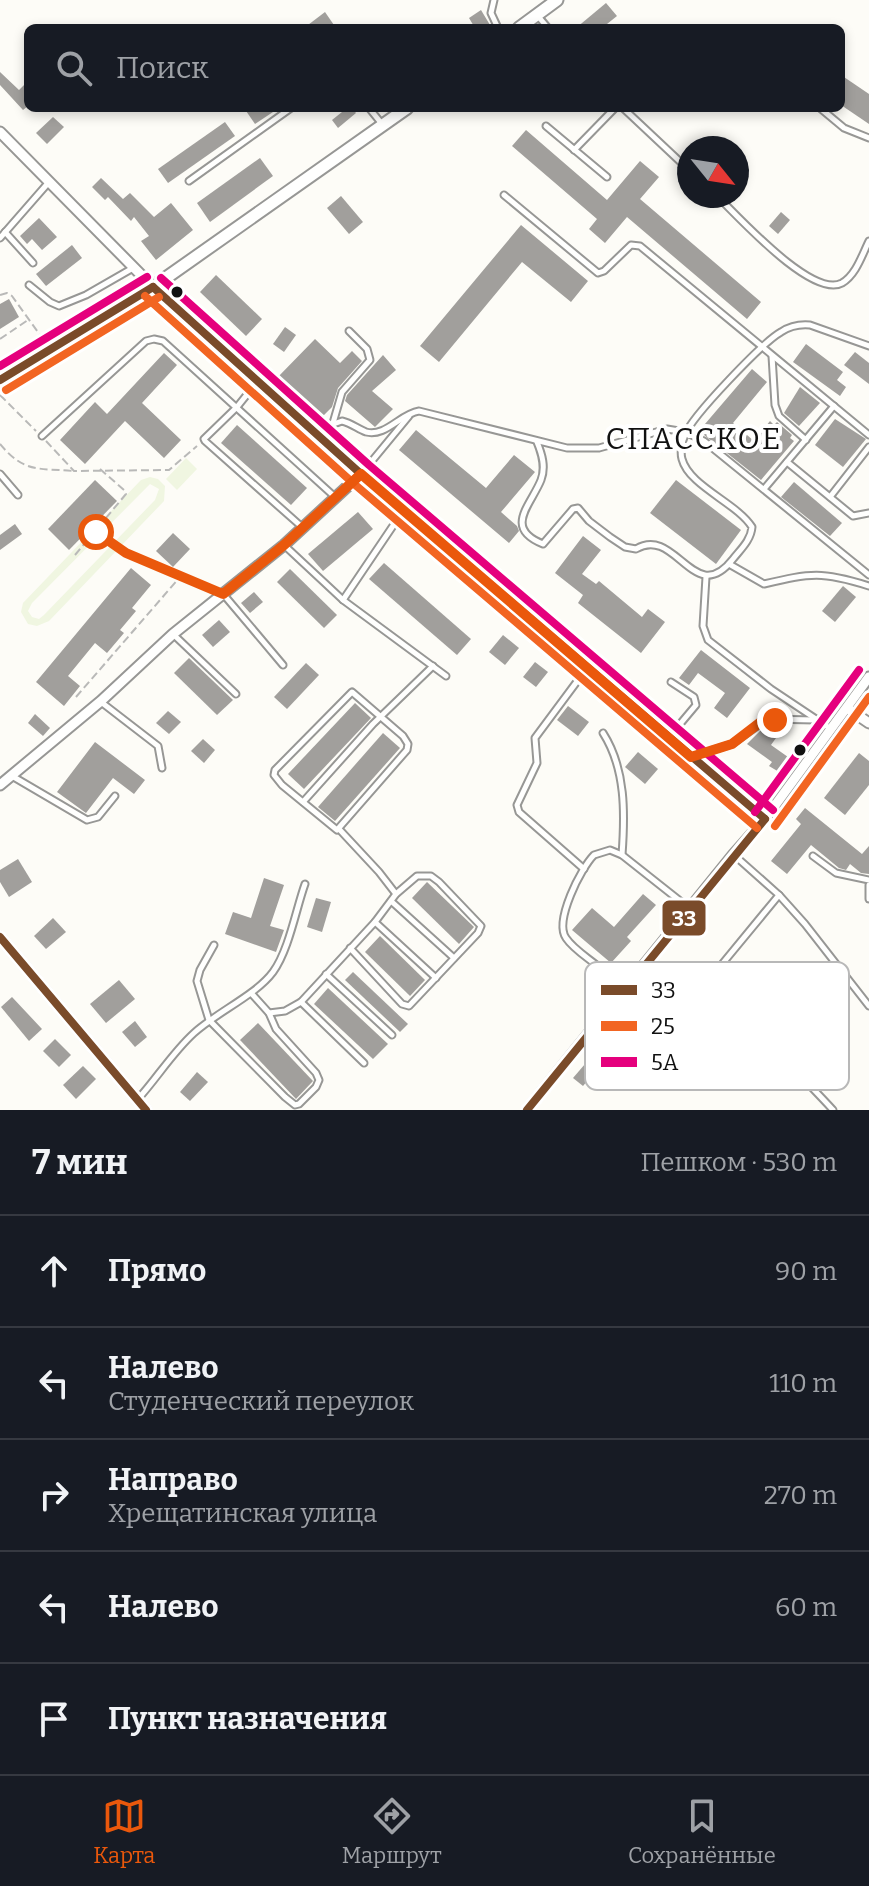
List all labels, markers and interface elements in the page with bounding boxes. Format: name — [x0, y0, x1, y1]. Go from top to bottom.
search box — [24, 24, 845, 112]
icon: search — [52, 46, 96, 90]
text: Поиск — [116, 50, 209, 86]
north arrow — [677, 136, 749, 208]
unlabelled marker — [169, 284, 185, 300]
district label: СПАССКОЕ — [606, 421, 782, 457]
route start — [78, 514, 114, 550]
route end — [757, 702, 793, 738]
unlabelled marker — [792, 742, 808, 758]
line badge: 33 — [661, 899, 707, 937]
text: 33 — [672, 905, 696, 932]
legend — [585, 962, 849, 1090]
text: 33 — [651, 977, 676, 1004]
text: 25 — [651, 1013, 675, 1040]
text: 5А — [651, 1049, 679, 1076]
text: 7 мин — [32, 1142, 128, 1183]
text: Пешком · 530 m — [640, 1147, 837, 1178]
icon: ahead — [32, 1249, 76, 1293]
text: Прямо — [108, 1253, 206, 1289]
text: 90 m — [775, 1256, 837, 1287]
text: Налево — [108, 1350, 219, 1386]
icon: left — [32, 1361, 76, 1405]
text: 110 m — [769, 1368, 837, 1399]
text: Студенческий переулок — [108, 1386, 414, 1417]
text: Направо — [108, 1462, 238, 1498]
icon: right — [32, 1473, 76, 1517]
text: 270 m — [764, 1480, 837, 1511]
text: Хрещатинская улица — [108, 1498, 377, 1529]
icon: left — [32, 1585, 76, 1629]
text: Налево — [108, 1589, 219, 1625]
text: 60 m — [775, 1592, 837, 1623]
icon: arrive — [32, 1697, 76, 1741]
text: Пункт назначения — [108, 1701, 387, 1737]
tab: Карта — [93, 1794, 155, 1869]
tab: Маршрут — [342, 1794, 441, 1869]
tab: Сохранённые — [628, 1794, 776, 1869]

